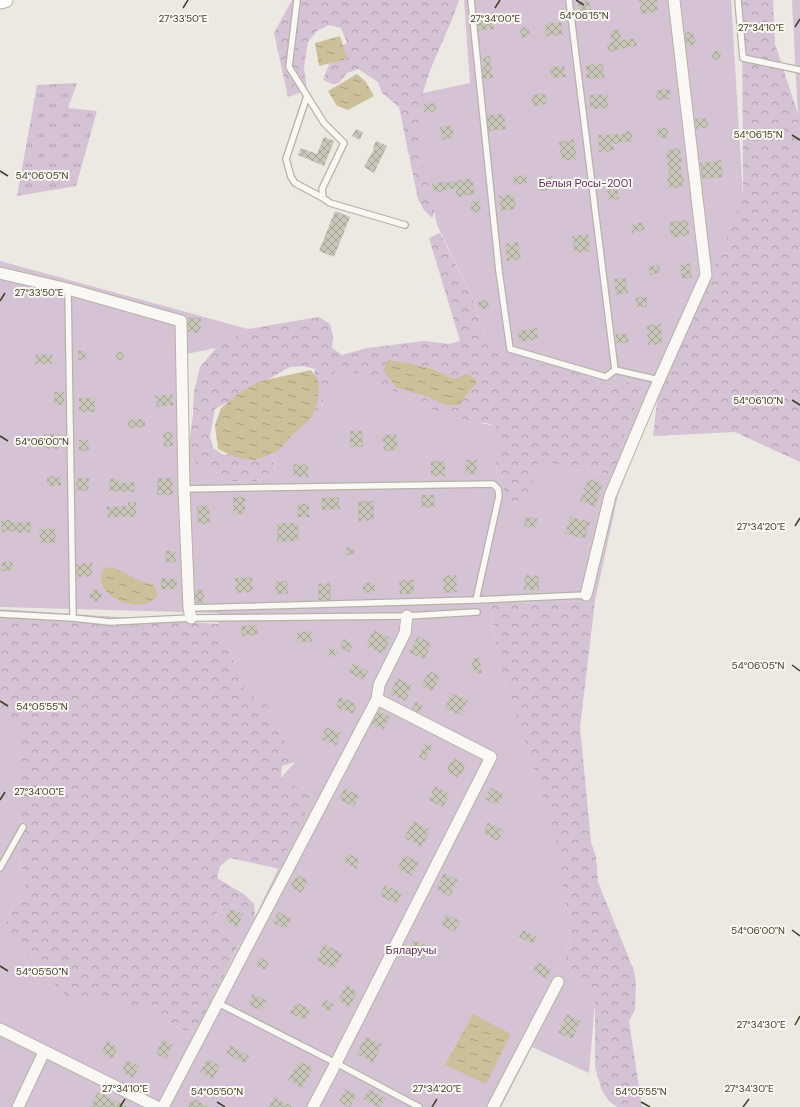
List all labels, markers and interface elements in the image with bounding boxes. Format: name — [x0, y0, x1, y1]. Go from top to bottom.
text: 54°06'15"N — [559, 9, 609, 22]
text: 27°33'50"E — [159, 12, 208, 25]
text: 27°34'00"E — [470, 12, 520, 25]
text: 27°34'10"E — [738, 21, 785, 34]
text: 54°06'15"N — [733, 128, 783, 141]
text: 54°06'05"N — [16, 169, 69, 182]
park label: Белыя Росы-2001 — [538, 176, 632, 190]
text: 27°33'50"E — [15, 286, 64, 299]
text: 54°06'10"N — [733, 394, 783, 407]
text: 54°06'00"N — [15, 435, 69, 448]
text: 27°34'20"E — [737, 520, 786, 533]
text: 54°06'05"N — [732, 659, 785, 672]
text: 54°05'55"N — [16, 700, 68, 713]
text: 27°34'00"E — [14, 785, 64, 798]
text: 54°06'00"N — [731, 924, 785, 937]
park label: Бяларучы — [386, 943, 437, 957]
text: 54°05'50"N — [16, 965, 68, 978]
text: 27°34'30"E — [736, 1018, 786, 1031]
text: 27°34'10"E — [102, 1082, 149, 1095]
text: 27°34'20"E — [413, 1082, 462, 1095]
text: 27°34'30"E — [724, 1082, 774, 1095]
text: 54°05'50"N — [191, 1085, 243, 1098]
text: 54°05'55"N — [615, 1085, 667, 1098]

